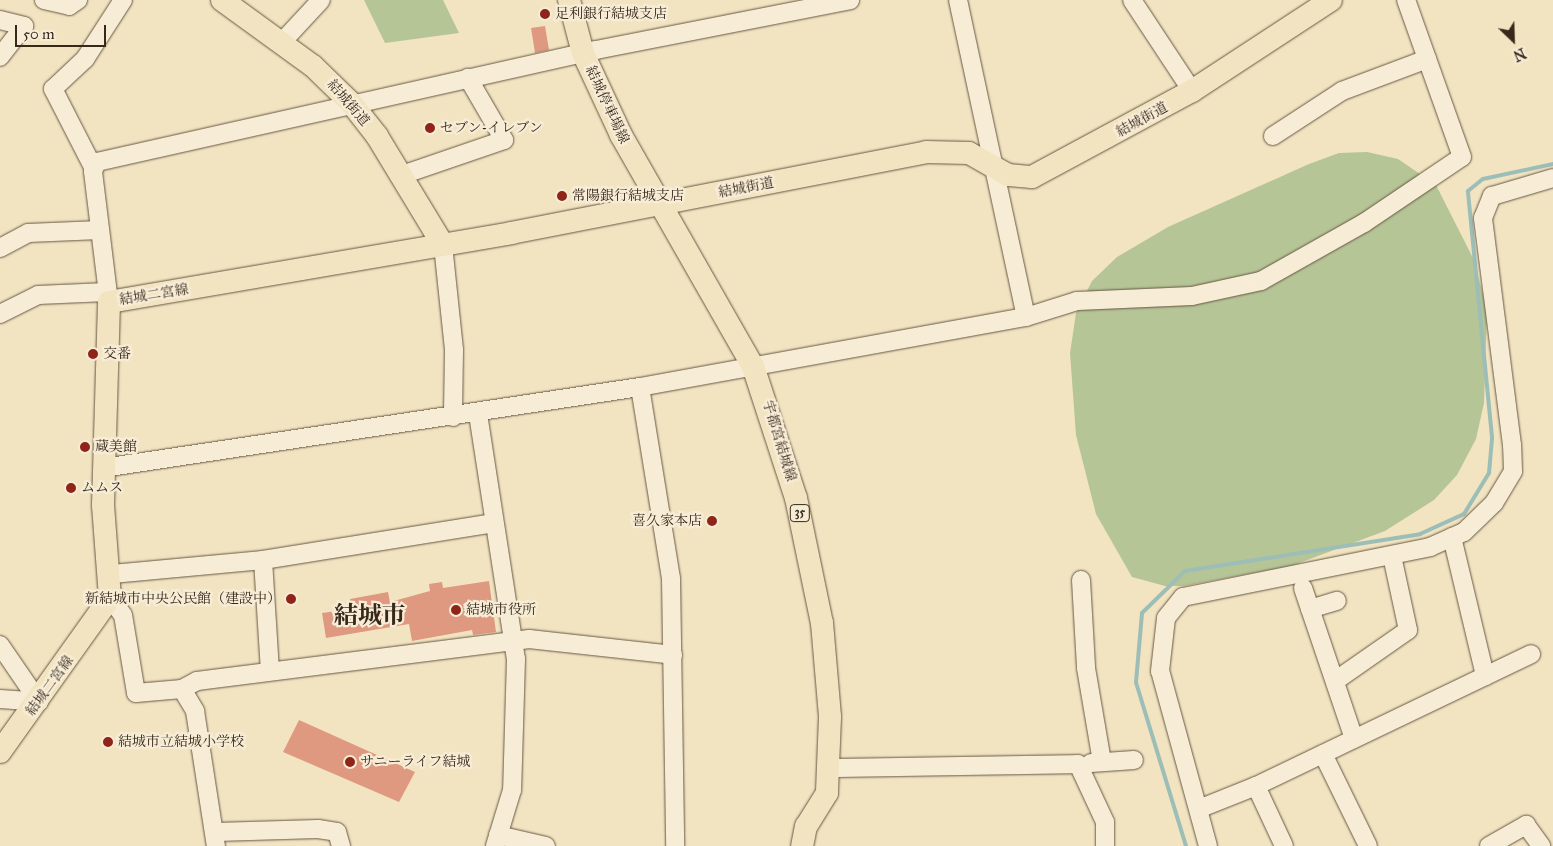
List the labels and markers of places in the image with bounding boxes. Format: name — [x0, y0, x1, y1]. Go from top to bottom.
place label: 足利銀行結城支店 — [555, 6, 667, 22]
marker: 足利銀行結城支店 — [539, 8, 551, 20]
place label: セブン-イレブン — [440, 120, 544, 136]
marker: セブン-イレブン — [424, 122, 436, 134]
place label: 常陽銀行結城支店 — [572, 188, 684, 204]
marker: 常陽銀行結城支店 — [556, 190, 568, 202]
place label: 交番 — [103, 346, 131, 362]
marker: 交番 — [87, 348, 99, 360]
place label: 蔵美館 — [95, 439, 137, 455]
marker: 蔵美館 — [79, 441, 91, 453]
place label: ムムス — [81, 480, 123, 496]
marker: ムムス — [65, 482, 77, 494]
place label: 喜久家本店 — [632, 513, 702, 529]
marker: 喜久家本店 — [706, 515, 718, 527]
place label: 新結城市中央公民館（建設中） — [85, 591, 281, 607]
marker: 新結城市中央公民館（建設中） — [285, 593, 297, 605]
place label: 結城市役所 — [466, 602, 536, 618]
marker: 結城市役所 — [450, 604, 462, 616]
place label: 結城市立結城小学校 — [118, 734, 244, 750]
marker: 結城市立結城小学校 — [102, 736, 114, 748]
place label: サニーライフ結城 — [360, 754, 472, 770]
marker: サニーライフ結城 — [344, 756, 356, 768]

